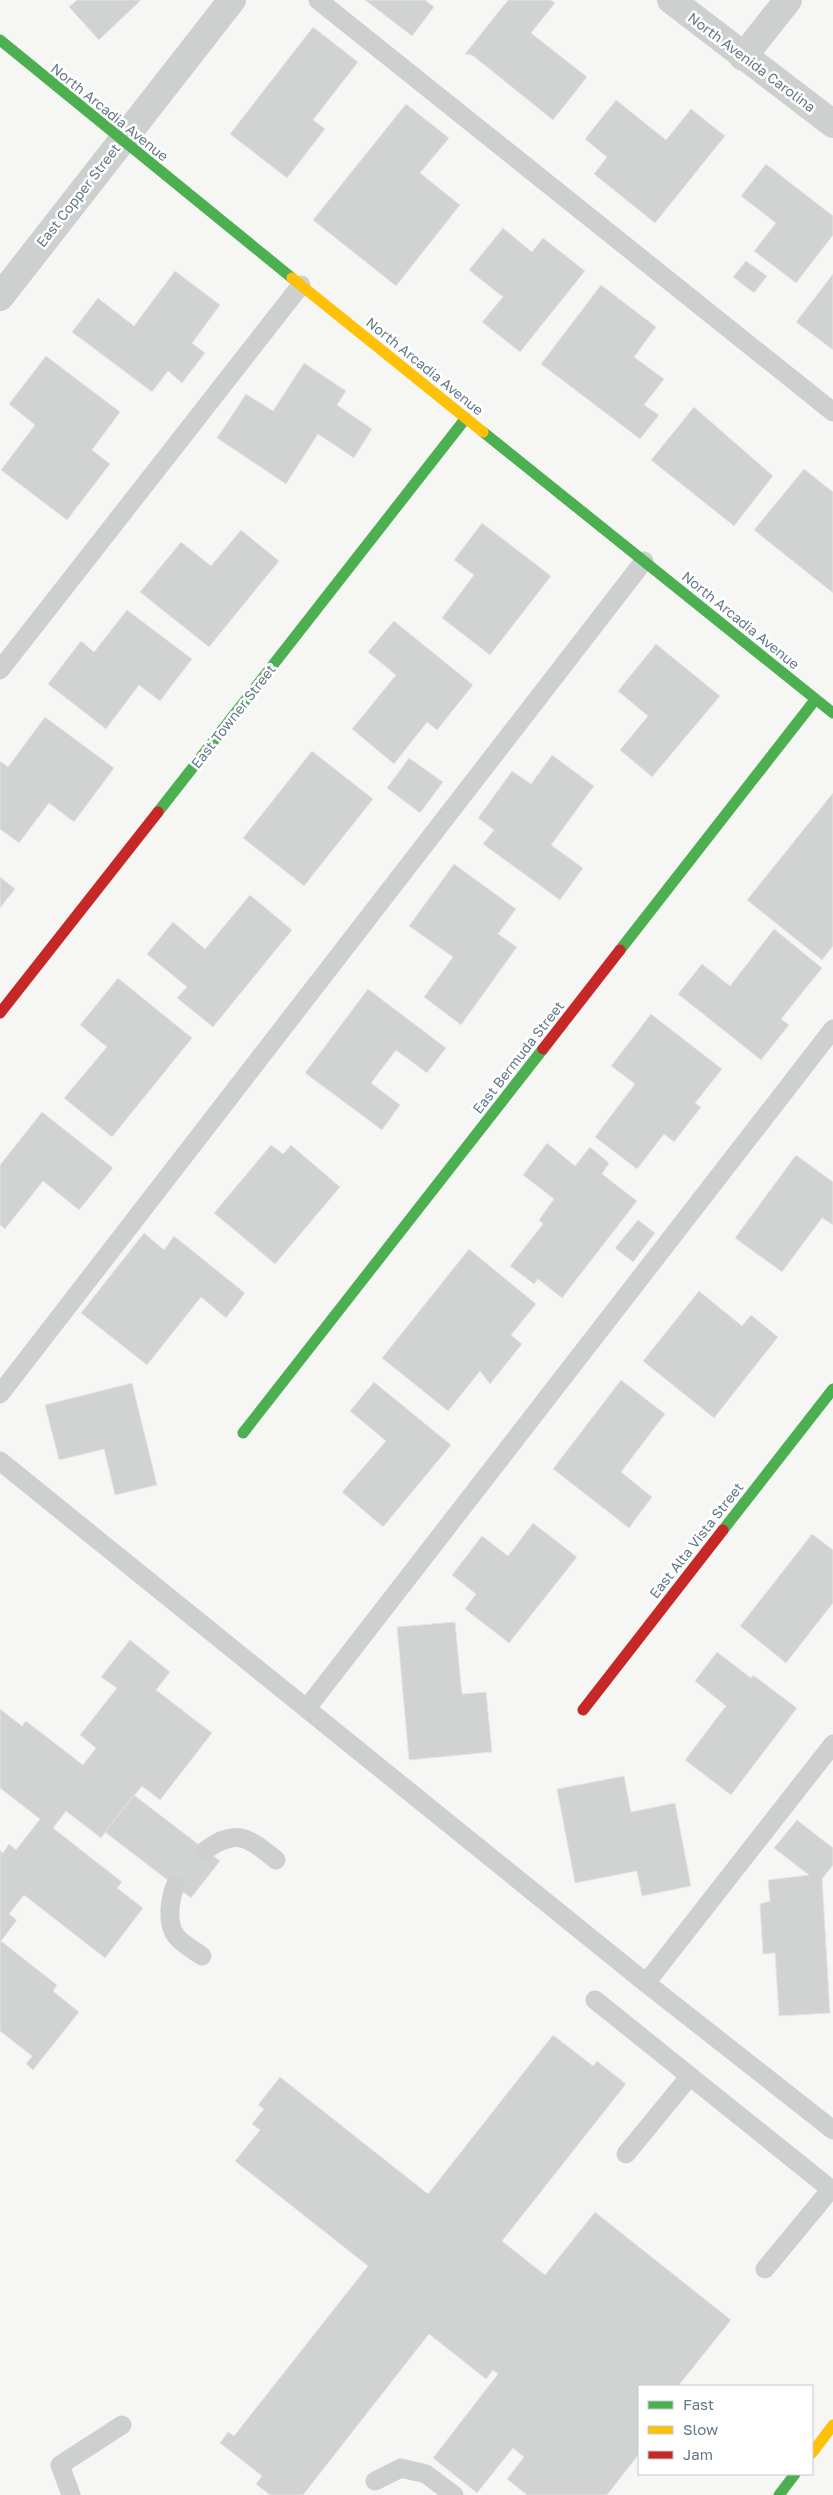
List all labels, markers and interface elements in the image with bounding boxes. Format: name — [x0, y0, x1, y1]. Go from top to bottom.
street label: North Avenida Carolina — [685, 9, 819, 115]
street label: North Arcadia Avenue — [48, 59, 172, 165]
street label: East Copper Street — [32, 140, 124, 250]
street label: North Arcadia Avenue — [363, 313, 487, 419]
street label: North Arcadia Avenue — [679, 567, 803, 673]
street label: East Towner Street — [187, 661, 279, 771]
street label: East Bermuda Street — [469, 997, 567, 1117]
street label: East Alta Vista Street — [646, 1479, 746, 1601]
legend — [638, 2385, 813, 2475]
text: Fast — [683, 2395, 714, 2413]
text: Slow — [683, 2420, 718, 2438]
text: Jam — [683, 2445, 713, 2463]

